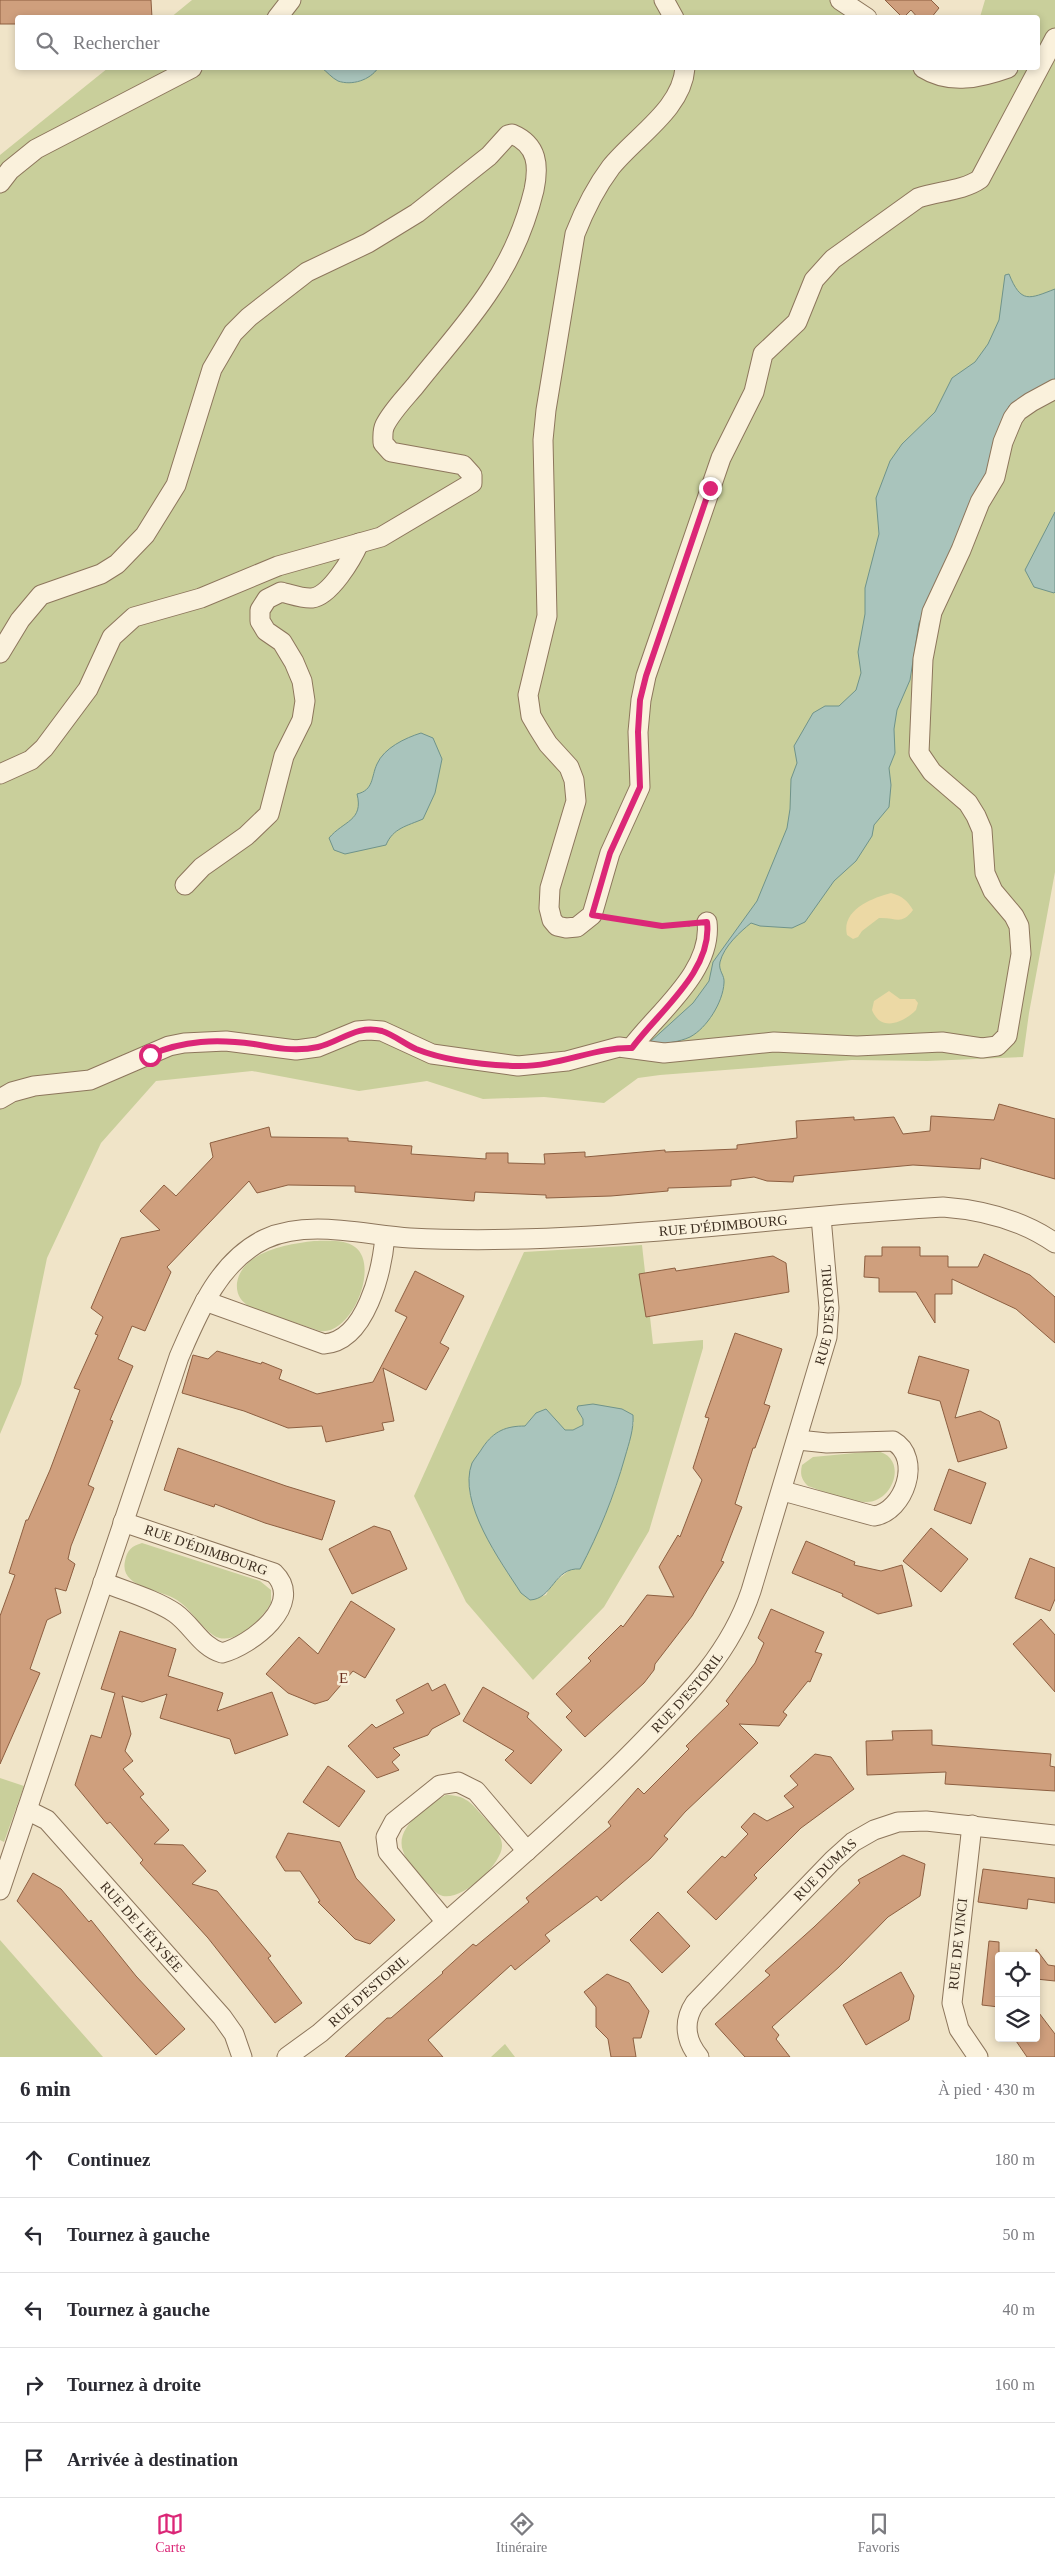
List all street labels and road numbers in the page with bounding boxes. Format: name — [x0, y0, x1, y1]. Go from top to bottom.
street label: RUE D'ÉDIMBOURG — [658, 1212, 788, 1239]
street label: RUE D'ESTORIL — [812, 1264, 837, 1367]
street label: RUE D'ÉDIMBOURG — [143, 1521, 270, 1578]
street label: RUE D'ESTORIL — [648, 1649, 726, 1736]
street label: RUE DUMAS — [791, 1835, 859, 1904]
street label: RUE DE L'ÉLYSÉE — [98, 1878, 186, 1975]
street label: RUE DE VINCI — [946, 1897, 970, 1991]
street label: RUE D'ESTORIL — [325, 1951, 411, 2030]

